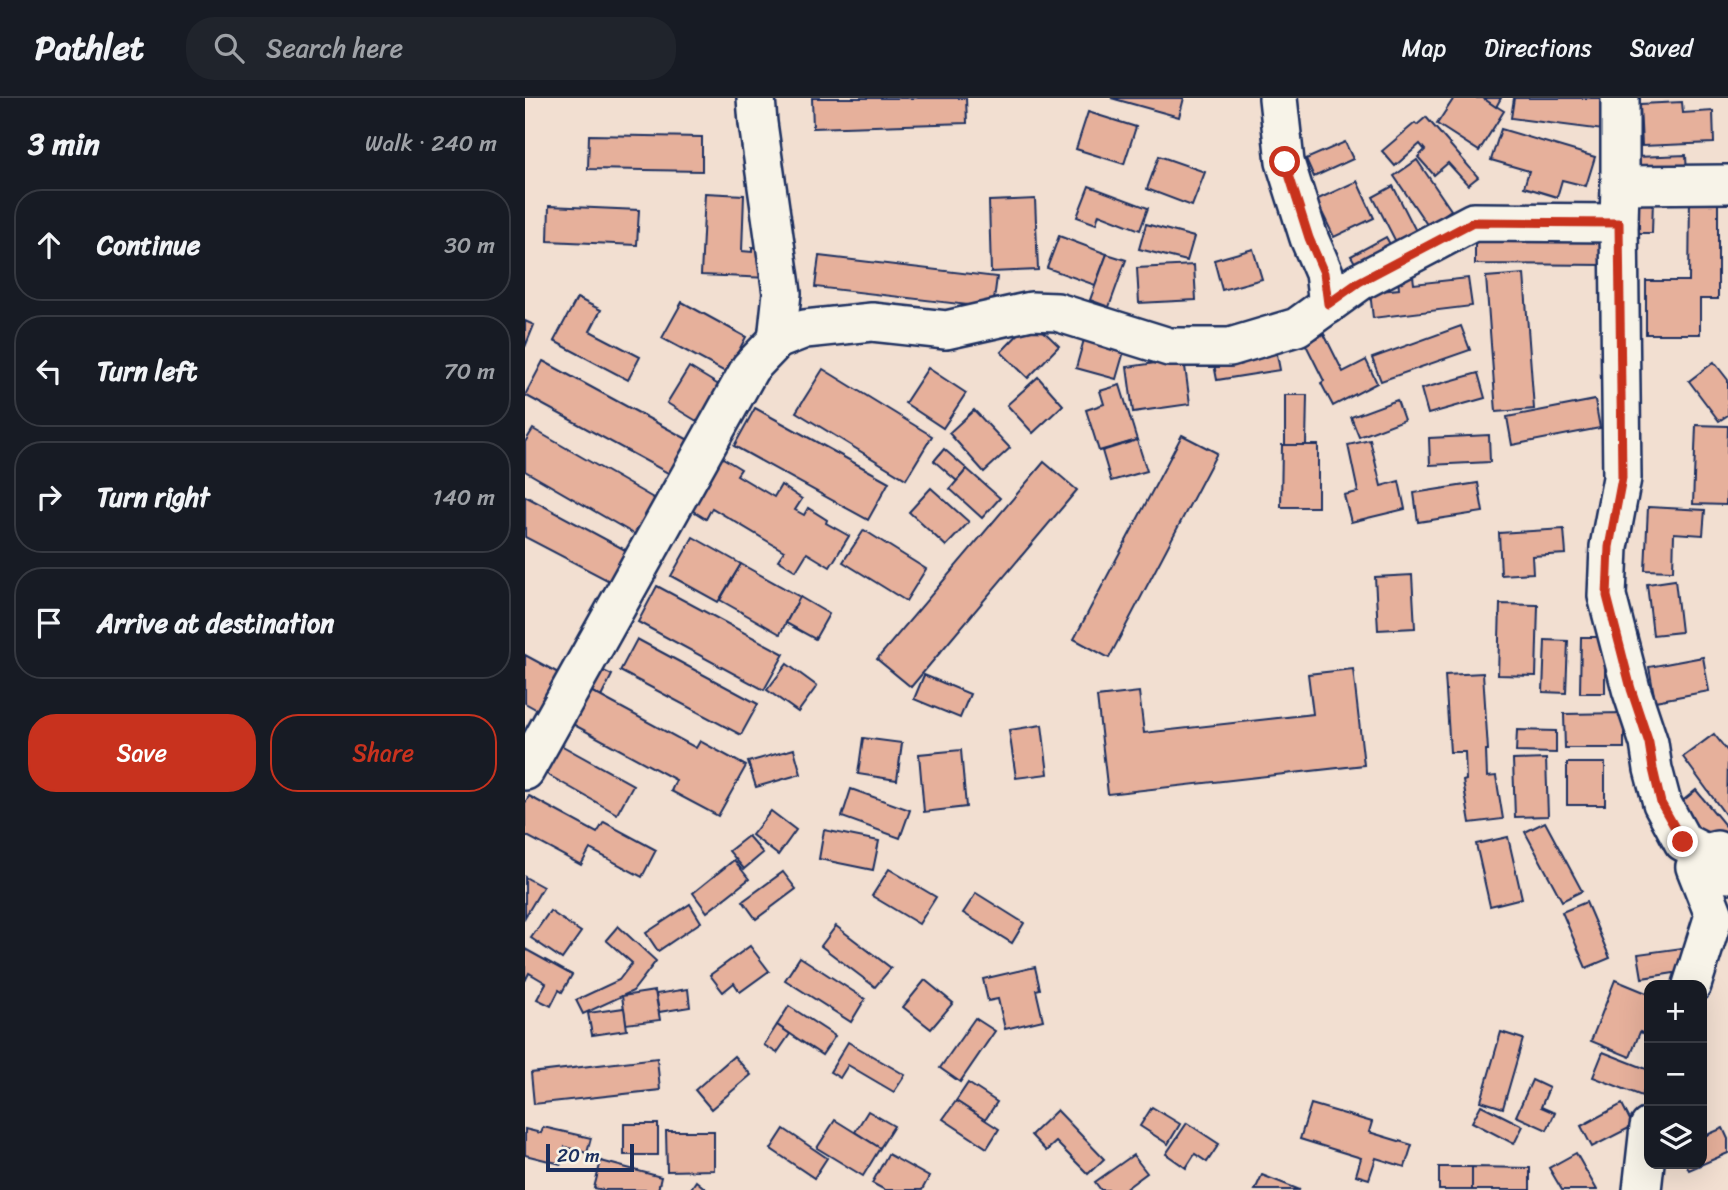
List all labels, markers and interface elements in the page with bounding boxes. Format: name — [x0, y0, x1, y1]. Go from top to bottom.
search box — [186, 17, 676, 80]
text: Pathlet — [35, 19, 144, 77]
text: Search here — [266, 25, 403, 71]
text: Map — [1402, 27, 1446, 69]
text: Directions — [1484, 27, 1592, 69]
text: Saved — [1630, 27, 1693, 69]
icon: search — [210, 29, 248, 67]
text: 3 min — [28, 117, 100, 171]
text: Walk · 240 m — [365, 123, 497, 164]
route start — [1269, 146, 1300, 177]
text: Continue — [97, 222, 200, 268]
text: 30 m — [444, 225, 495, 266]
icon: ahead — [30, 226, 68, 264]
text: Turn left — [97, 348, 197, 394]
text: 70 m — [444, 351, 495, 392]
icon: left — [30, 352, 68, 390]
text: Turn right — [97, 474, 210, 520]
text: 140 m — [433, 477, 495, 518]
icon: right — [30, 478, 68, 516]
text: Arrive at destination — [97, 600, 334, 646]
icon: arrive — [30, 604, 68, 642]
button: Save — [28, 714, 256, 792]
button: Share — [270, 714, 497, 792]
route end — [1667, 826, 1698, 857]
map controls — [1644, 980, 1707, 1169]
button: + — [1644, 980, 1707, 1043]
button: − — [1644, 1043, 1707, 1106]
button: layers — [1644, 1106, 1707, 1169]
text: 20 m — [557, 1139, 600, 1172]
scale bar — [546, 1141, 633, 1173]

